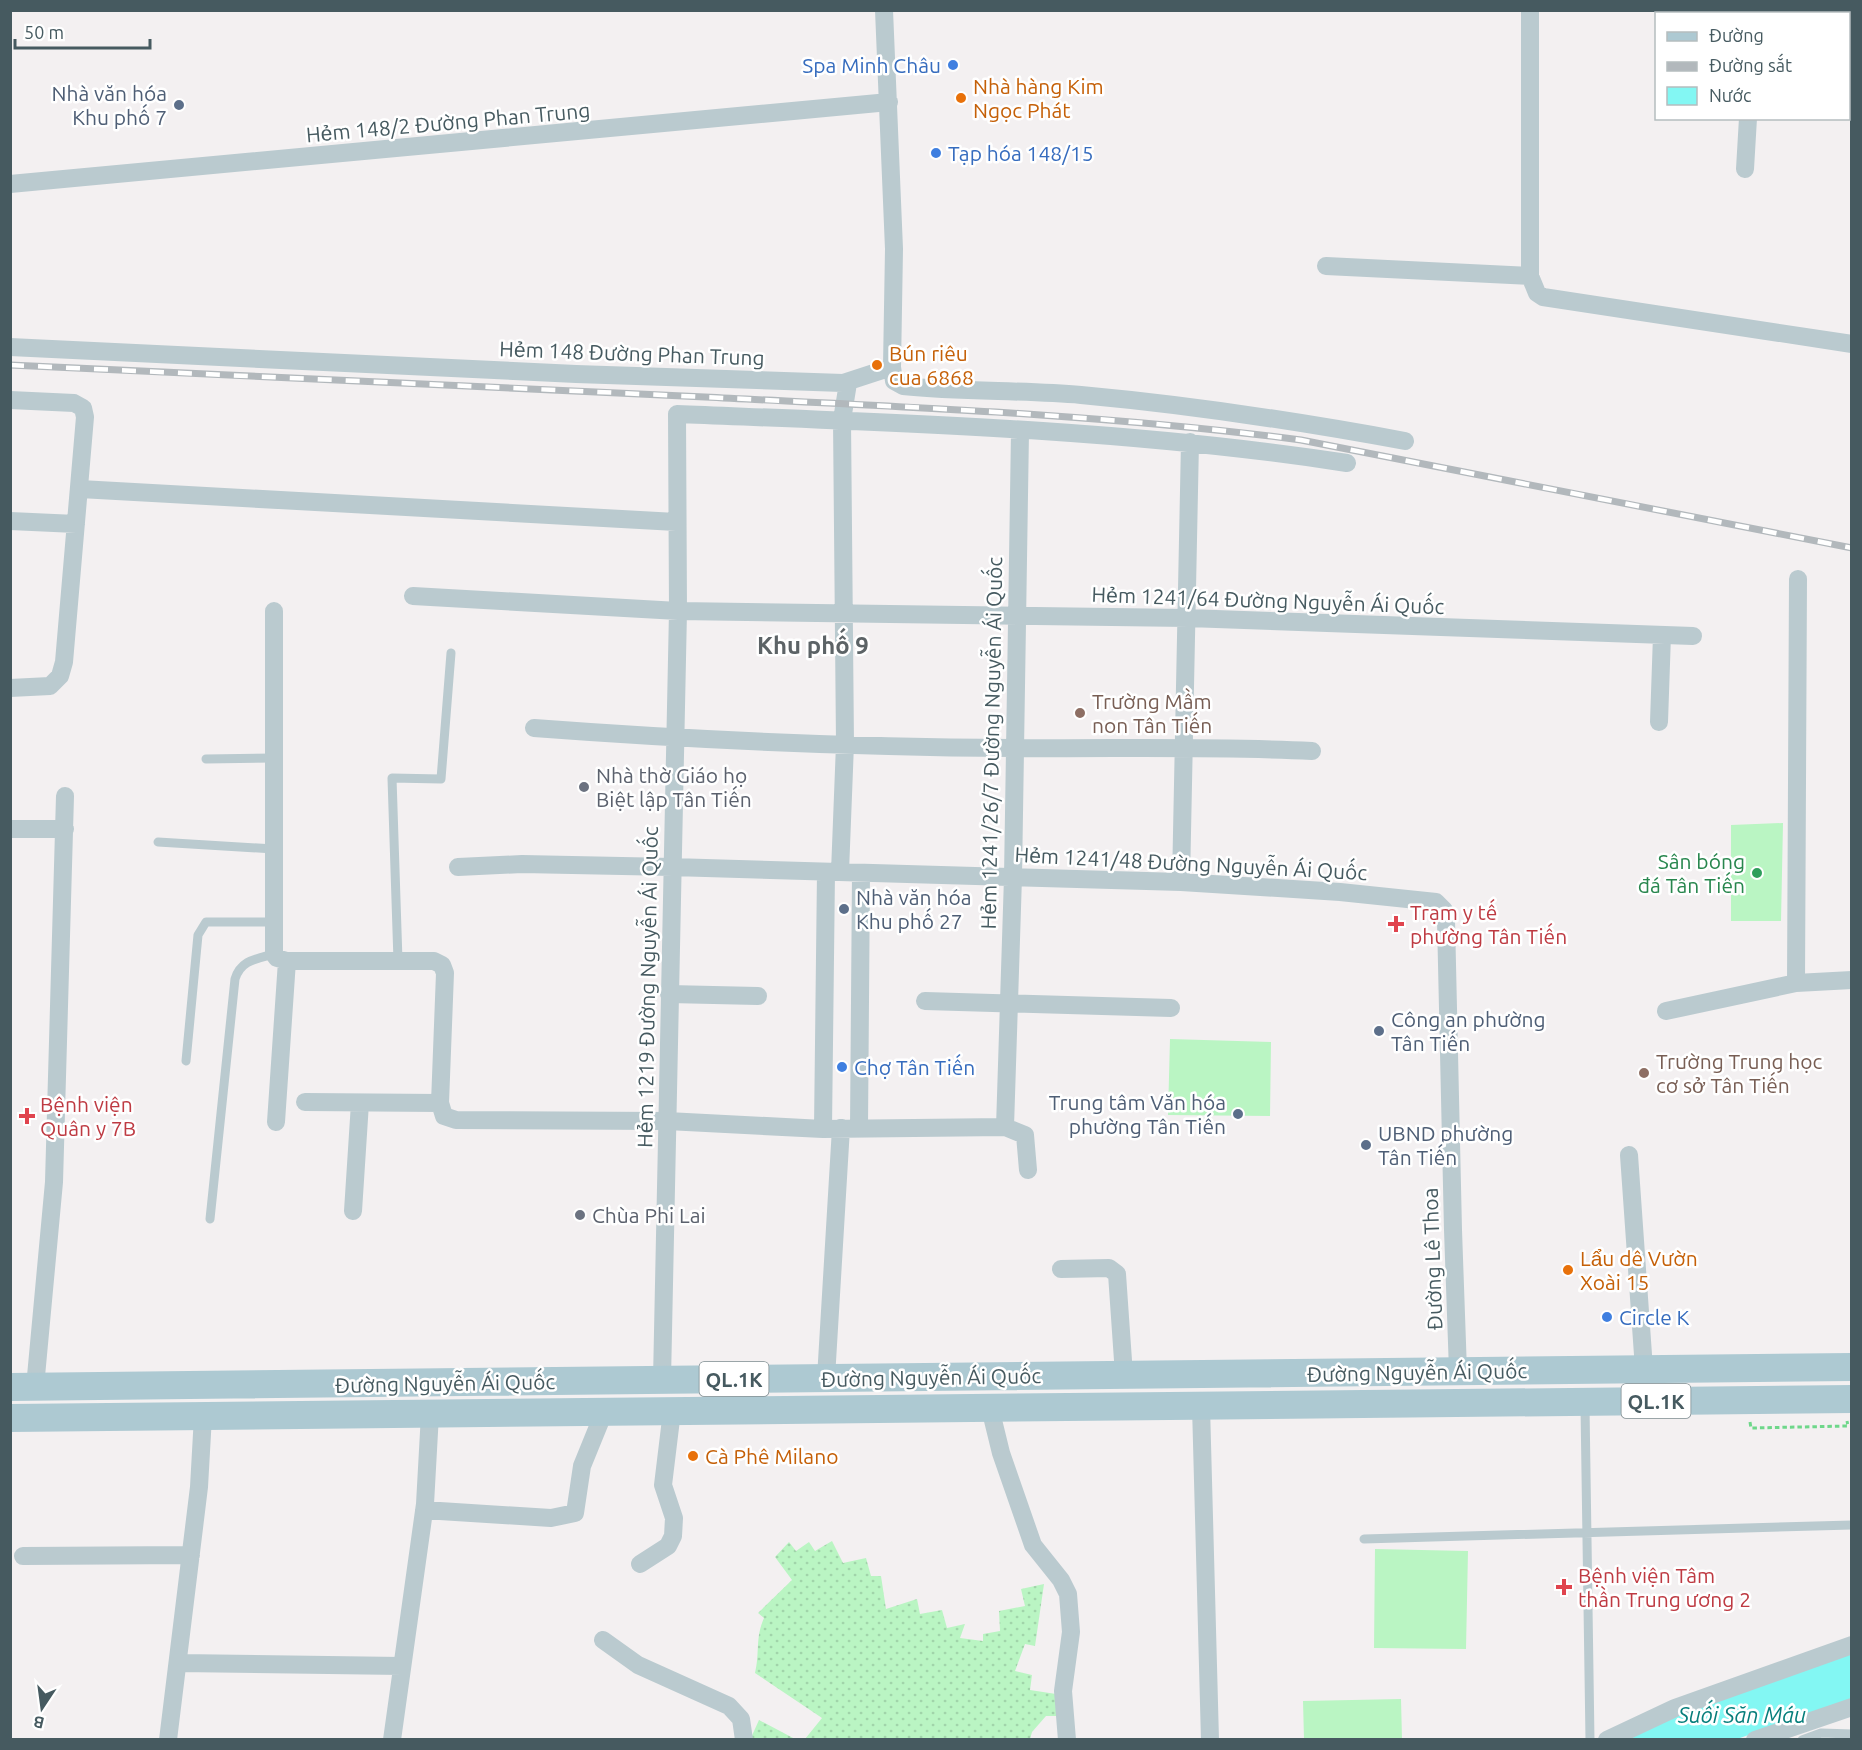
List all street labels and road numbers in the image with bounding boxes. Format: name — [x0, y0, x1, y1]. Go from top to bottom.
street label: Hẻm 148/2 Đường Phan Trung — [305, 98, 591, 146]
street label: Hẻm 148 Đường Phan Trung — [499, 336, 765, 370]
street label: Hẻm 1241/26/7 Đường Nguyễn Ái Quốc — [974, 556, 1006, 929]
street label: Hẻm 1241/64 Đường Nguyễn Ái Quốc — [1091, 580, 1445, 618]
street label: Hẻm 1219 Đường Nguyễn Ái Quốc — [630, 826, 662, 1148]
street label: Hẻm 1241/48 Đường Nguyễn Ái Quốc — [1014, 840, 1368, 884]
street label: Đường Lê Thoa — [1418, 1187, 1446, 1331]
street label: Đường Nguyễn Ái Quốc — [1307, 1356, 1527, 1386]
street label: Đường Nguyễn Ái Quốc — [821, 1361, 1041, 1391]
road number: QL.1K — [700, 1362, 768, 1396]
street label: Đường Nguyễn Ái Quốc — [335, 1367, 555, 1397]
road number: QL.1K — [1622, 1384, 1690, 1418]

